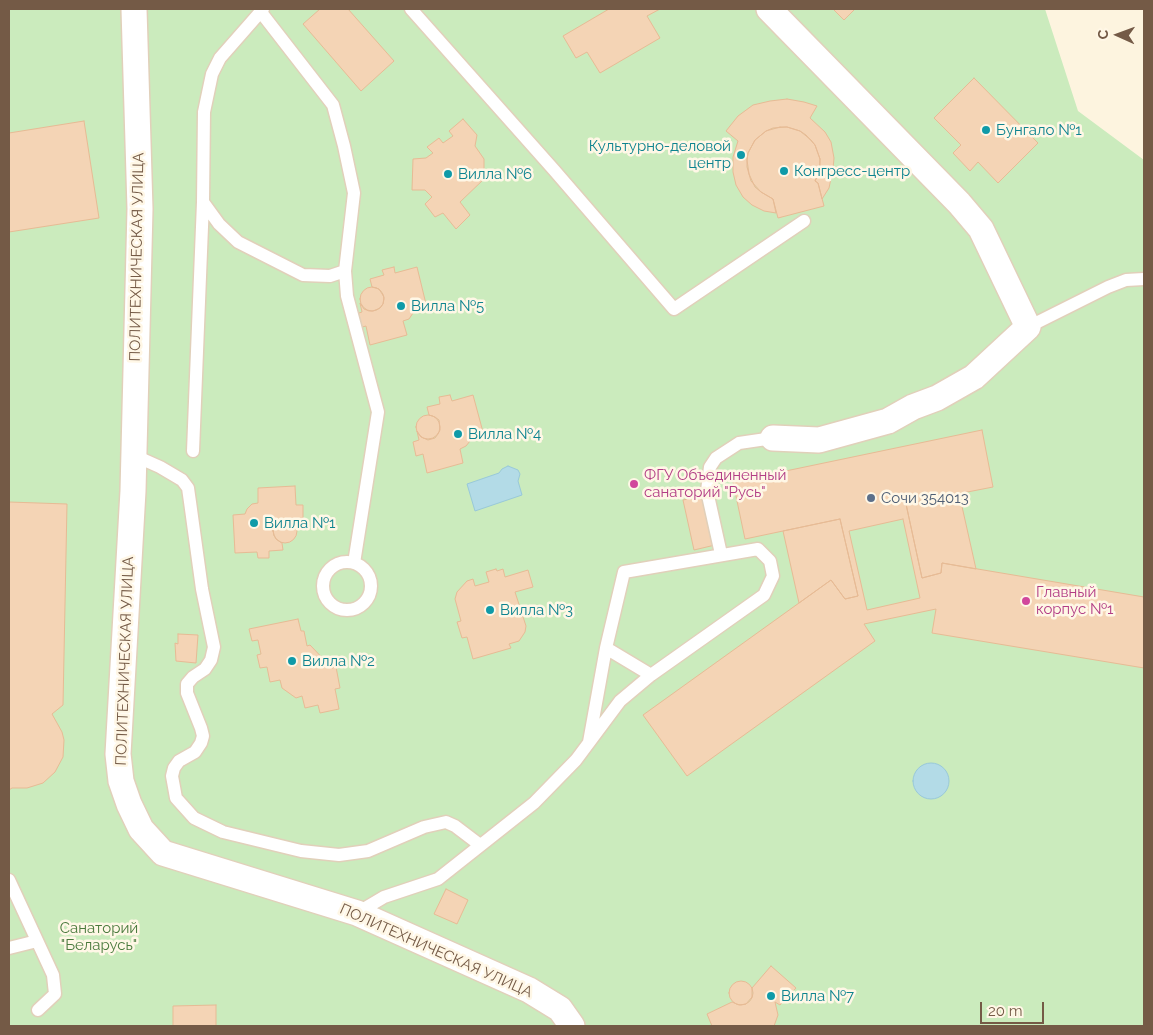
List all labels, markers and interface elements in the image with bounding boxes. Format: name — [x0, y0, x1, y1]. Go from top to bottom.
north arrow — [1093, 10, 1143, 60]
text: С — [1095, 29, 1111, 40]
place label: Бунгало №1 — [996, 121, 1082, 139]
marker: Бунгало №1 — [980, 124, 992, 136]
place label: Культурно-деловой центр — [589, 137, 731, 172]
marker: Культурно-деловой центр — [735, 149, 747, 161]
street label: ПОЛИТЕХНИЧЕСКАЯ УЛИЦА — [126, 152, 148, 362]
place label: Конгресс-центр — [794, 162, 910, 180]
place label: Вилла №6 — [458, 165, 532, 183]
marker: Конгресс-центр — [778, 165, 790, 177]
marker: Вилла №6 — [442, 168, 454, 180]
place label: Вилла №5 — [411, 297, 484, 315]
marker: Вилла №5 — [395, 300, 407, 312]
place label: Вилла №4 — [468, 425, 541, 443]
marker: Вилла №4 — [452, 428, 464, 440]
place label: ФГУ Объединенный санаторий "Русь" — [644, 466, 786, 501]
marker: ФГУ Объединенный санаторий "Русь" — [628, 478, 640, 490]
place label: Сочи 354013 — [881, 489, 969, 507]
marker: Сочи 354013 — [865, 492, 877, 504]
place label: Вилла №1 — [264, 514, 335, 532]
marker: Вилла №1 — [248, 517, 260, 529]
street label: ПОЛИТЕХНИЧЕСКАЯ УЛИЦА — [112, 556, 138, 766]
place label: Главный корпус №1 — [1036, 583, 1114, 618]
marker: Главный корпус №1 — [1020, 595, 1032, 607]
place label: Вилла №3 — [500, 601, 573, 619]
marker: Вилла №3 — [484, 604, 496, 616]
place label: Вилла №2 — [302, 652, 375, 670]
marker: Вилла №2 — [286, 655, 298, 667]
street label: ПОЛИТЕХНИЧЕСКАЯ УЛИЦА — [337, 900, 535, 1002]
park label: Санаторий "Беларусь" — [60, 919, 138, 954]
place label: Вилла №7 — [781, 987, 854, 1005]
marker: Вилла №7 — [765, 990, 777, 1002]
scale bar — [983, 992, 1047, 1024]
text: 20 m — [988, 1002, 1023, 1020]

